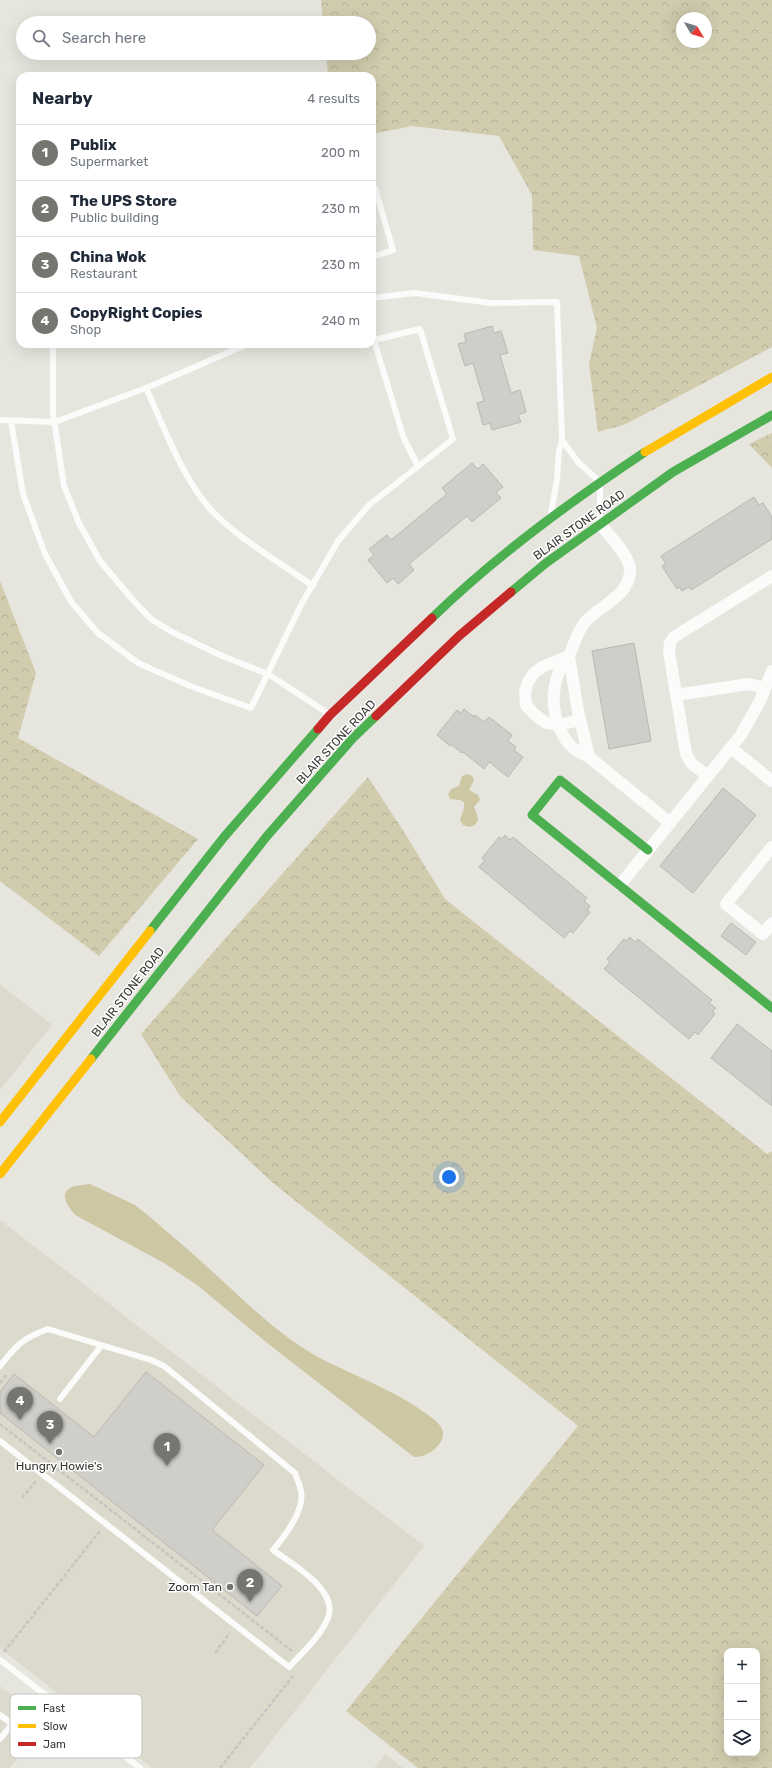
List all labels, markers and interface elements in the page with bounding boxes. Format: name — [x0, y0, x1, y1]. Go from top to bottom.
north arrow — [676, 12, 712, 48]
search box — [16, 16, 376, 60]
icon: search — [30, 27, 52, 49]
text: Search here — [62, 29, 146, 47]
text: Nearby — [32, 88, 93, 108]
text: 4 results — [307, 91, 360, 106]
text: Publix — [70, 136, 117, 154]
text: 1 — [42, 145, 48, 160]
text: 200 m — [321, 145, 360, 160]
text: Supermarket — [70, 154, 148, 169]
text: The UPS Store — [70, 192, 177, 210]
text: 2 — [41, 201, 49, 216]
text: 230 m — [322, 201, 360, 216]
text: Public building — [70, 210, 159, 225]
text: China Wok — [70, 248, 146, 266]
text: 3 — [41, 257, 49, 272]
text: 230 m — [322, 257, 360, 272]
text: Restaurant — [70, 266, 137, 281]
text: CopyRight Copies — [70, 304, 202, 322]
text: 4 — [41, 313, 49, 328]
text: 240 m — [321, 313, 360, 328]
text: Shop — [70, 322, 101, 337]
street label: BLAIR STONE ROAD — [530, 487, 628, 563]
street label: BLAIR STONE ROAD — [293, 697, 379, 787]
street label: BLAIR STONE ROAD — [89, 944, 167, 1040]
your location — [439, 1167, 459, 1187]
pin: 4 — [7, 1387, 33, 1420]
pin: 3 — [37, 1411, 63, 1444]
pin: 1 — [154, 1433, 180, 1466]
marker: Hungry Howie's — [54, 1447, 64, 1457]
place label: Hungry Howie's — [16, 1459, 102, 1473]
pin: 2 — [237, 1569, 263, 1602]
place label: Zoom Tan — [168, 1580, 222, 1594]
marker: Zoom Tan — [225, 1582, 235, 1592]
map controls — [724, 1648, 760, 1756]
button: + — [724, 1648, 760, 1684]
button: − — [724, 1684, 760, 1720]
legend — [10, 1694, 142, 1758]
text: Fast — [43, 1702, 66, 1715]
text: Slow — [43, 1720, 68, 1733]
button: layers — [724, 1720, 760, 1756]
text: Jam — [43, 1738, 66, 1751]

